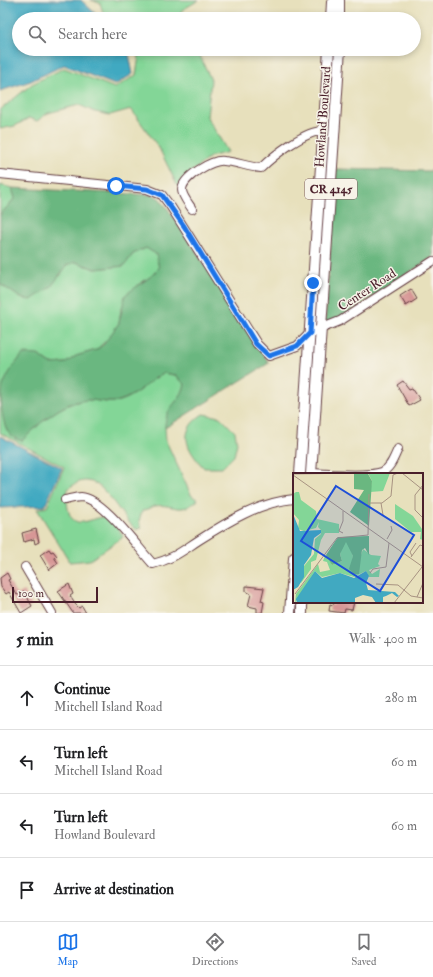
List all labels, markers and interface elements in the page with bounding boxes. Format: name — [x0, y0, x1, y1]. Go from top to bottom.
search box — [12, 12, 421, 56]
icon: search — [26, 23, 48, 45]
text: Search here — [58, 25, 127, 44]
street label: Howland Boulevard — [311, 65, 335, 168]
route start — [107, 177, 125, 195]
road number: CR 4145 — [305, 179, 357, 199]
street label: Center Road — [335, 265, 400, 315]
route end — [304, 274, 322, 292]
inset map — [293, 473, 423, 603]
scale bar — [12, 585, 98, 604]
text: 100 m — [18, 587, 44, 600]
text: 5 min — [16, 629, 54, 650]
text: Walk · 400 m — [349, 631, 417, 647]
text: Continue — [54, 680, 110, 699]
icon: ahead — [16, 687, 38, 709]
text: 280 m — [385, 690, 417, 706]
text: Mitchell Island Road — [54, 699, 162, 715]
text: Turn left — [54, 744, 108, 763]
icon: left — [16, 751, 38, 773]
text: 60 m — [391, 754, 417, 770]
text: Mitchell Island Road — [54, 763, 162, 779]
text: Turn left — [54, 808, 108, 827]
icon: left — [16, 815, 38, 837]
text: 60 m — [391, 818, 417, 834]
text: Howland Boulevard — [54, 827, 155, 843]
icon: arrive — [16, 879, 38, 901]
text: Arrive at destination — [54, 880, 174, 899]
tab: Map — [57, 931, 79, 968]
tab: Directions — [192, 931, 238, 968]
tab: Saved — [351, 931, 376, 968]

